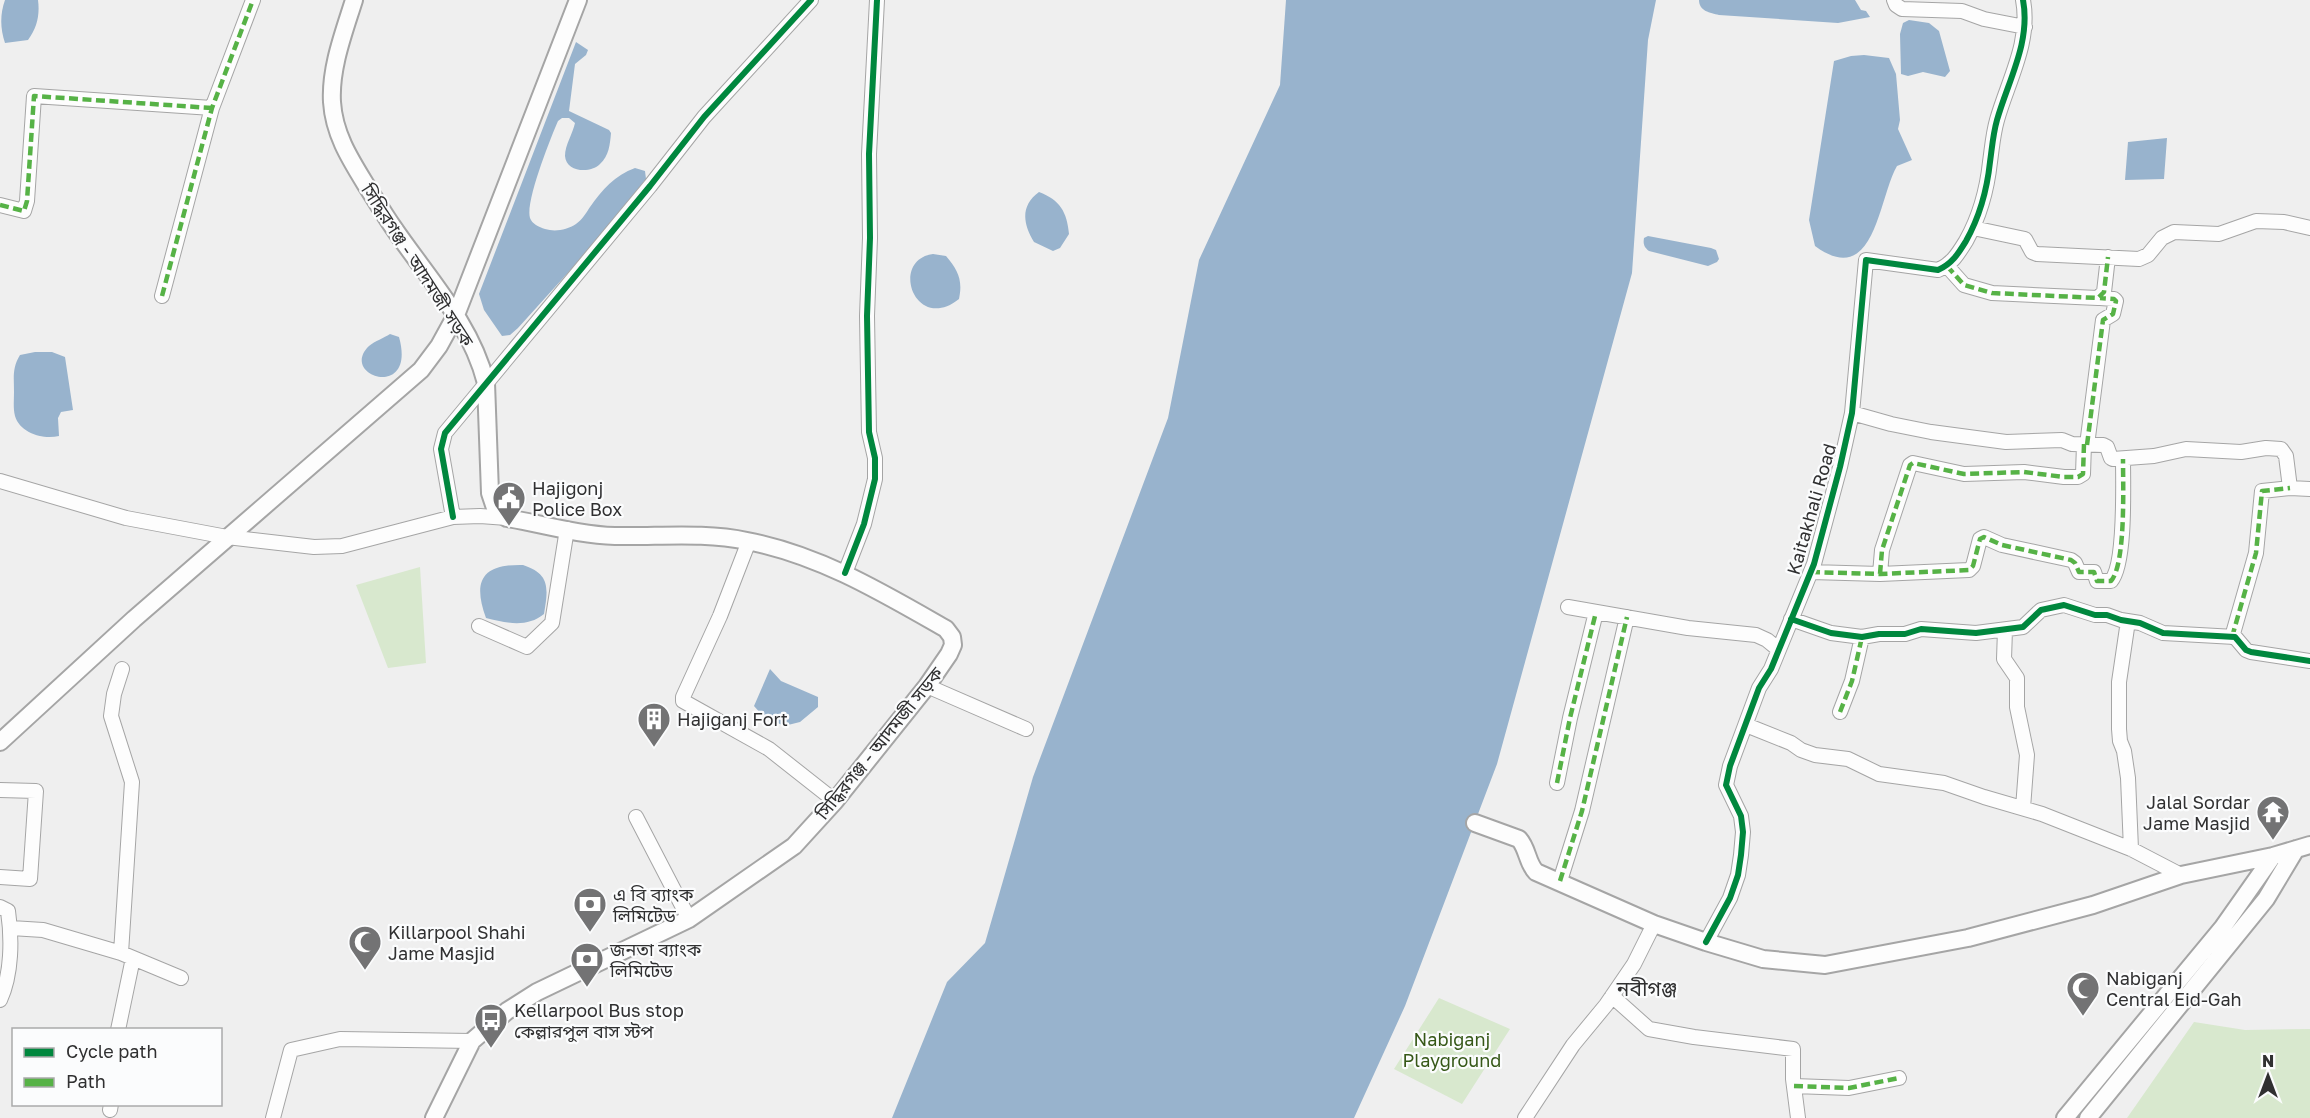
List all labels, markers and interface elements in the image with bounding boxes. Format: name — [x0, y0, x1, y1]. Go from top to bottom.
street label: সিদ্ধিরগঞ্জ - আদমজী সড়ক — [357, 179, 479, 351]
street label: Kaitakhali Road — [1782, 441, 1840, 577]
place label: Hajigonj Police Box — [532, 477, 622, 520]
public building icon: Hajigonj Police Box — [491, 480, 527, 527]
street label: সিদ্ধিরগঞ্জ - আদমজী সড়ক — [810, 662, 947, 824]
building icon: Hajiganj Fort — [636, 701, 672, 748]
place label: Hajiganj Fort — [677, 708, 788, 730]
place label: Jalal Sordar Jame Masjid — [2143, 791, 2250, 834]
temple icon: Jalal Sordar Jame Masjid — [2255, 794, 2291, 841]
place label: এ বি ব্যাংক লিমিটেড — [612, 883, 694, 926]
bank icon: এ বি ব্যাংক লিমিটেড — [572, 886, 608, 933]
place label: Killarpool Shahi Jame Masjid — [388, 921, 526, 964]
mosque icon: Killarpool Shahi Jame Masjid — [347, 924, 383, 971]
place label: জনতা ব্যাংক লিমিটেড — [609, 938, 702, 981]
bank icon: জনতা ব্যাংক লিমিটেড — [569, 941, 605, 988]
place label: Nabiganj Central Eid-Gah — [2106, 967, 2242, 1010]
mosque icon: Nabiganj Central Eid-Gah — [2065, 970, 2101, 1017]
district label: নবীগঞ্জ — [1616, 975, 1677, 1001]
place label: Kellarpool Bus stop কেল্লারপুল বাস স্টপ — [514, 999, 684, 1043]
bus stop icon: Kellarpool Bus stop কেল্লারপুল বাস স্টপ — [473, 1002, 509, 1049]
legend — [12, 1028, 222, 1106]
park label: Nabiganj Playground — [1403, 1028, 1501, 1071]
text: Cycle path — [66, 1040, 158, 1062]
north arrow — [2238, 1046, 2298, 1106]
text: N — [2262, 1051, 2274, 1071]
text: Path — [66, 1070, 106, 1092]

